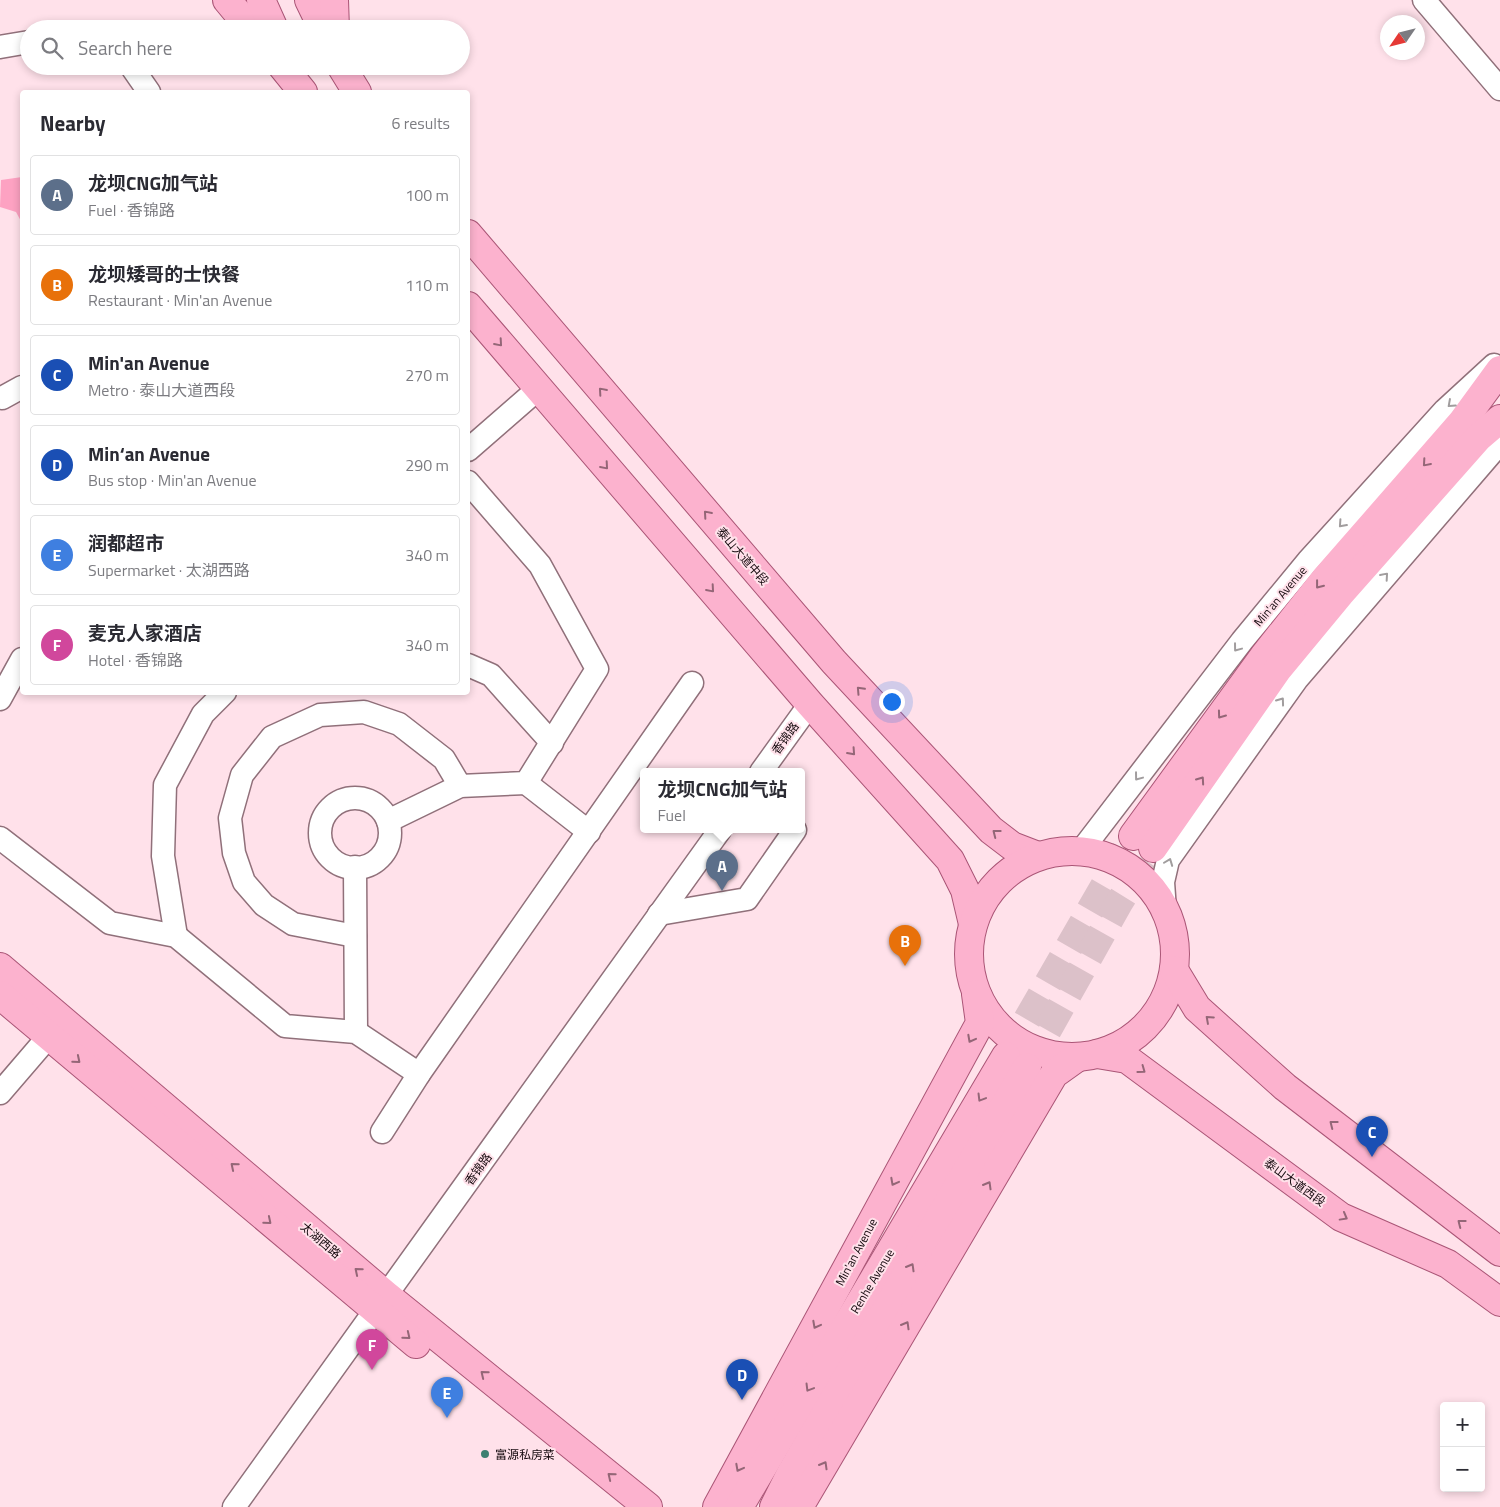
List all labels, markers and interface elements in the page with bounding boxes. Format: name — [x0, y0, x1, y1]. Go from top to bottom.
north arrow — [1380, 15, 1425, 60]
search box — [20, 20, 470, 75]
text: Search here — [78, 33, 172, 62]
icon: search — [38, 34, 66, 62]
text: Nearby — [40, 107, 105, 139]
text: 6 results — [391, 111, 450, 135]
text: 龙坝CNG加气站 — [88, 168, 218, 197]
text: A — [52, 183, 62, 207]
text: 100 m — [405, 183, 449, 207]
text: Fuel · 香锦路 — [88, 198, 175, 222]
text: 龙坝矮哥的士快餐 — [88, 259, 240, 288]
text: B — [52, 273, 62, 297]
text: 110 m — [405, 273, 449, 297]
text: Restaurant · Min'an Avenue — [88, 288, 272, 312]
one-way arrow — [494, 337, 502, 346]
text: Min'an Avenue — [88, 348, 209, 377]
text: C — [53, 363, 61, 387]
text: 270 m — [405, 363, 449, 387]
text: Metro · 泰山大道西段 — [88, 378, 235, 402]
one-way arrow — [599, 388, 607, 397]
one-way arrow — [1448, 398, 1457, 407]
text: Min‘an Avenue — [88, 439, 210, 468]
text: D — [52, 453, 62, 477]
text: 290 m — [405, 453, 449, 477]
one-way arrow — [1424, 457, 1432, 466]
one-way arrow — [599, 461, 608, 470]
text: Bus stop · Min'an Avenue — [88, 468, 257, 492]
one-way arrow — [704, 511, 713, 520]
one-way arrow — [1339, 519, 1348, 528]
street label: 泰山大道中段 — [712, 523, 774, 589]
text: 润都超市 — [88, 528, 164, 557]
text: E — [53, 543, 61, 567]
text: 340 m — [405, 543, 449, 567]
text: Supermarket · 太湖西路 — [88, 558, 250, 582]
street label: Min'an Avenue — [1249, 561, 1311, 631]
one-way arrow — [1380, 573, 1388, 582]
one-way arrow — [1317, 579, 1325, 588]
one-way arrow — [705, 584, 714, 593]
text: 麦克人家酒店 — [88, 618, 202, 647]
text: F — [53, 633, 61, 657]
text: 340 m — [405, 633, 449, 657]
one-way arrow — [1234, 642, 1242, 651]
text: Hotel · 香锦路 — [88, 648, 183, 672]
one-way arrow — [857, 686, 866, 695]
your location — [879, 689, 905, 715]
one-way arrow — [1276, 698, 1284, 707]
one-way arrow — [1218, 709, 1227, 719]
street label: 香锦路 — [767, 718, 803, 758]
one-way arrow — [847, 746, 856, 755]
popup — [640, 768, 805, 833]
one-way arrow — [1135, 771, 1143, 780]
text: 龙坝CNG加气站 — [657, 774, 788, 803]
one-way arrow — [1195, 776, 1204, 785]
text: Fuel — [657, 803, 686, 827]
one-way arrow — [992, 830, 1001, 839]
pin: A — [706, 850, 738, 891]
one-way arrow — [1163, 858, 1173, 867]
pin: B — [889, 925, 921, 966]
one-way arrow — [1205, 1015, 1214, 1024]
one-way arrow — [967, 1034, 977, 1043]
one-way arrow — [72, 1054, 81, 1063]
one-way arrow — [1136, 1064, 1145, 1073]
one-way arrow — [978, 1093, 988, 1102]
pin: C — [1356, 1116, 1388, 1157]
one-way arrow — [1330, 1121, 1339, 1129]
street label: 香锦路 — [460, 1149, 496, 1189]
street label: 泰山大道西段 — [1260, 1153, 1330, 1211]
one-way arrow — [231, 1163, 240, 1172]
one-way arrow — [890, 1177, 900, 1186]
one-way arrow — [982, 1181, 992, 1190]
one-way arrow — [1338, 1211, 1347, 1221]
one-way arrow — [263, 1215, 272, 1224]
street label: Min'an Avenue — [830, 1215, 882, 1289]
street label: 太湖西路 — [297, 1217, 345, 1263]
one-way arrow — [1458, 1220, 1467, 1228]
street label: Renhe Avenue — [845, 1245, 899, 1317]
one-way arrow — [904, 1264, 914, 1273]
one-way arrow — [355, 1268, 364, 1277]
one-way arrow — [812, 1319, 822, 1328]
one-way arrow — [900, 1321, 910, 1330]
pin: F — [356, 1329, 388, 1370]
one-way arrow — [401, 1331, 410, 1340]
pin: D — [726, 1359, 758, 1400]
one-way arrow — [481, 1372, 490, 1380]
pin: E — [431, 1377, 463, 1418]
one-way arrow — [805, 1383, 815, 1392]
map controls — [1440, 1402, 1485, 1492]
button: + — [1440, 1402, 1485, 1447]
place label: 富源私房菜 — [495, 1445, 555, 1464]
button: − — [1440, 1447, 1485, 1492]
marker: 富源私房菜 — [479, 1448, 491, 1460]
one-way arrow — [817, 1461, 827, 1470]
one-way arrow — [735, 1462, 745, 1471]
one-way arrow — [607, 1473, 616, 1482]

